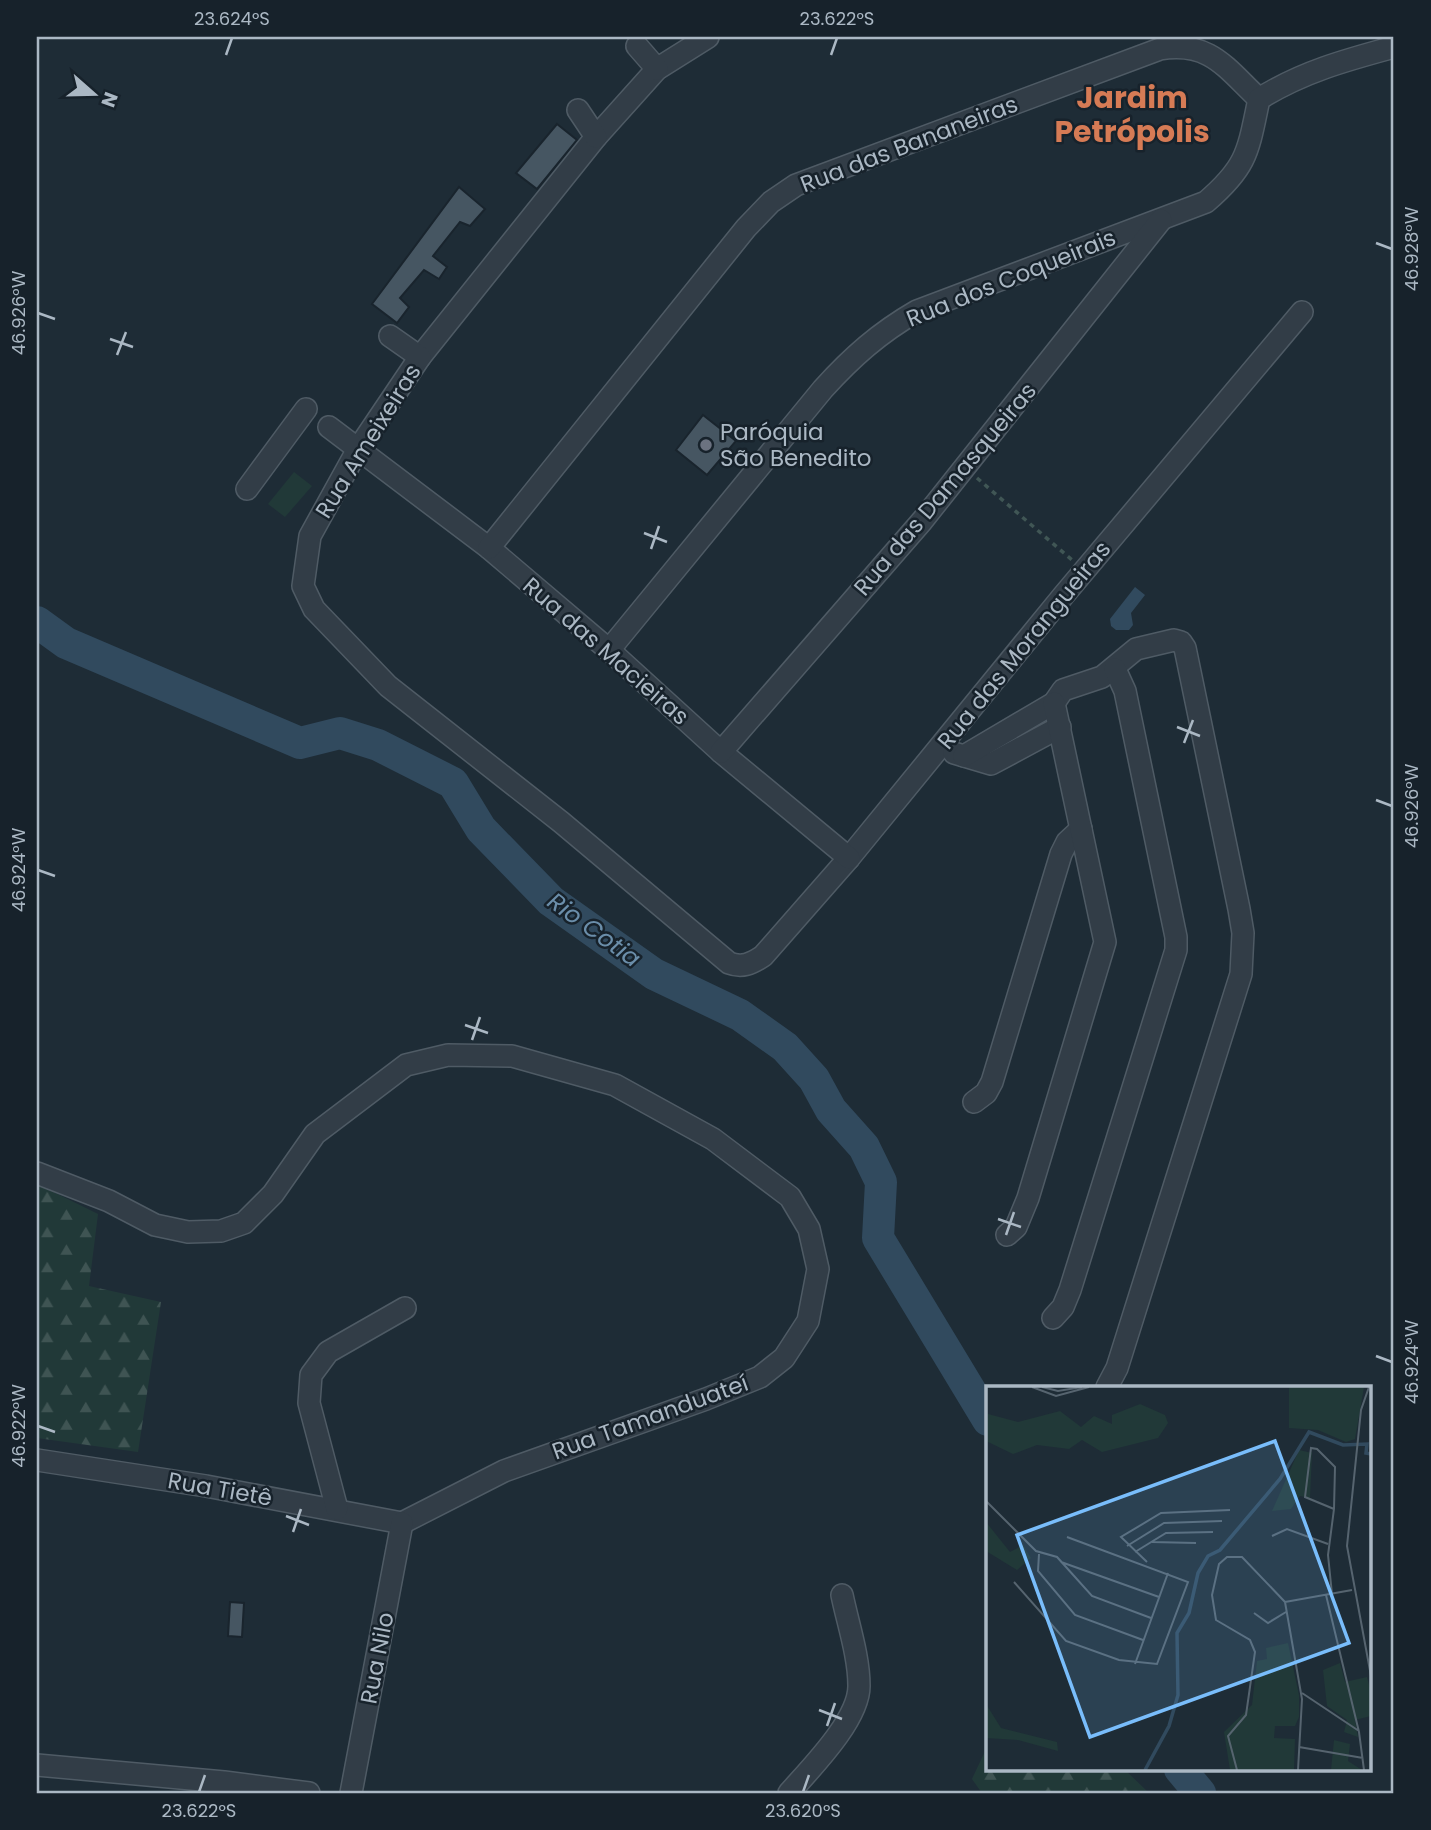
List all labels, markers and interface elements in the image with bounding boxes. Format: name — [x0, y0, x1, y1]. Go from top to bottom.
text: 23.624°S — [194, 6, 270, 31]
text: 23.622°S — [800, 6, 874, 31]
north arrow — [60, 60, 130, 130]
district label: Jardim Petrópolis — [1054, 76, 1210, 153]
text: N — [94, 88, 125, 111]
street label: Rua das Bananeiras — [796, 88, 1022, 200]
text: 46.928°W — [1399, 206, 1424, 291]
street label: Rua dos Coqueirais — [902, 221, 1120, 335]
text: 46.926°W — [6, 270, 31, 355]
street label: Rua Ameixeiras — [308, 358, 428, 524]
street label: Rua das Damasqueiras — [846, 376, 1044, 602]
place label: Paróquia São Benedito — [720, 416, 872, 474]
marker: Paróquia São Benedito — [698, 437, 714, 453]
street label: Rua das Morangueiras — [930, 534, 1118, 756]
street label: Rua das Macieiras — [516, 570, 696, 732]
text: 46.926°W — [1399, 763, 1424, 848]
text: 46.924°W — [6, 827, 31, 912]
water label: Rio Cotia — [541, 885, 648, 975]
text: 46.924°W — [1399, 1319, 1424, 1404]
street label: Rua Tamanduateí — [548, 1367, 753, 1467]
text: 46.922°W — [6, 1384, 31, 1468]
inset map — [986, 1386, 1372, 1770]
street label: Rua Tietê — [165, 1464, 275, 1514]
street label: Rua Nilo — [352, 1609, 402, 1707]
text: 23.622°S — [162, 1798, 236, 1823]
text: 23.620°S — [765, 1798, 841, 1823]

